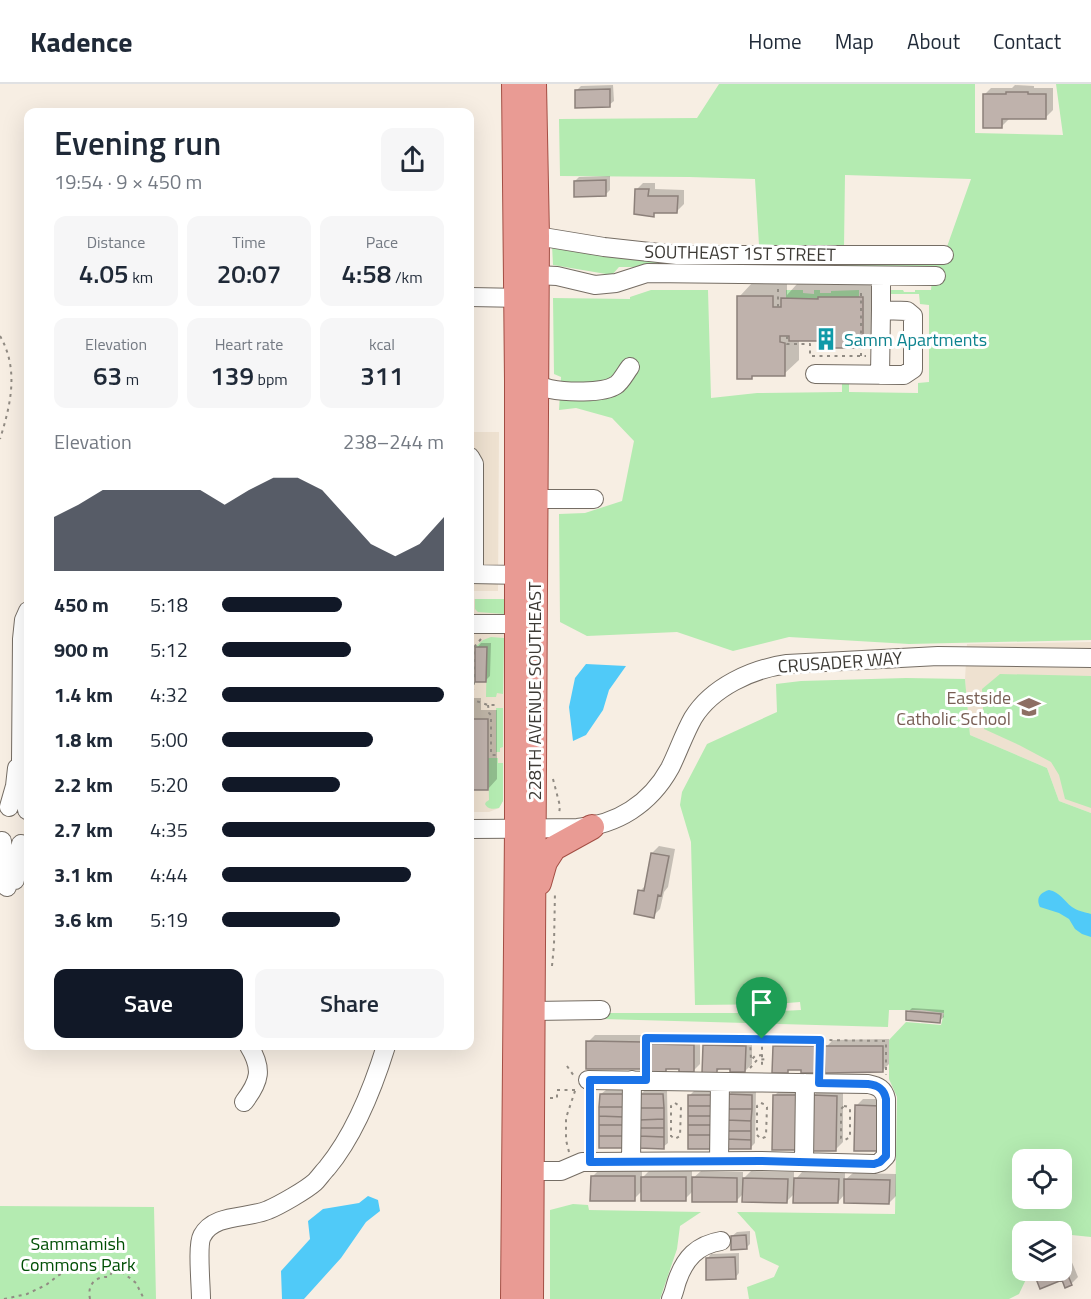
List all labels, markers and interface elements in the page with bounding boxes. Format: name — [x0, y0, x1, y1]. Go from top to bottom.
text: Kadence — [30, 20, 133, 63]
text: Home — [748, 25, 802, 57]
text: Map — [835, 25, 874, 57]
text: About — [907, 25, 960, 57]
text: Contact — [993, 25, 1061, 57]
text: Evening run — [54, 118, 221, 168]
button: share — [381, 128, 444, 191]
text: 19:54 · 9 × 450 m — [54, 166, 202, 197]
text: Distance — [87, 230, 145, 254]
text: Time — [232, 230, 266, 254]
text: Pace — [366, 230, 398, 254]
street label: SOUTHEAST 1ST STREET — [644, 238, 837, 268]
text: 4.05 — [79, 254, 129, 293]
text: 20:07 — [217, 254, 281, 293]
text: 4:58 — [341, 254, 391, 293]
text: km — [129, 265, 153, 289]
text: /km — [391, 265, 423, 289]
building icon: Samm Apartments — [813, 326, 839, 352]
place label: Samm Apartments — [844, 326, 987, 353]
text: Elevation — [85, 332, 147, 356]
text: Heart rate — [215, 332, 283, 356]
text: kcal — [369, 332, 395, 356]
text: 63 — [93, 356, 122, 395]
text: 139 — [210, 356, 254, 395]
text: 311 — [360, 356, 404, 395]
text: m — [122, 367, 139, 391]
text: bpm — [254, 367, 288, 391]
text: Elevation — [54, 426, 132, 457]
text: 238–244 m — [343, 426, 444, 457]
street label: 228TH AVENUE SOUTHEAST — [521, 581, 548, 800]
text: 450 m — [54, 589, 109, 620]
text: 5:18 — [150, 589, 188, 620]
text: 900 m — [54, 634, 109, 665]
text: 5:12 — [150, 634, 188, 665]
street label: CRUSADER WAY — [777, 644, 903, 680]
text: 1.4 km — [54, 679, 113, 710]
text: 4:32 — [150, 679, 188, 710]
place label: Eastside Catholic School — [896, 684, 1011, 732]
school or university icon: Eastside Catholic School — [1016, 694, 1042, 720]
text: 1.8 km — [54, 724, 113, 755]
text: 5:00 — [150, 724, 188, 755]
text: 2.2 km — [54, 769, 113, 800]
text: 5:20 — [150, 769, 188, 800]
text: 2.7 km — [54, 814, 113, 845]
text: 4:35 — [150, 814, 188, 845]
text: 3.1 km — [54, 859, 113, 890]
text: 4:44 — [150, 859, 188, 890]
text: 3.6 km — [54, 904, 113, 935]
text: 5:19 — [150, 904, 188, 935]
button: Save — [54, 969, 243, 1038]
button: Share — [255, 969, 444, 1038]
pin — [736, 977, 787, 1039]
icon: arrive — [745, 986, 778, 1019]
map controls — [1012, 1149, 1072, 1281]
button: locate — [1012, 1149, 1072, 1209]
button: layers — [1012, 1221, 1072, 1281]
park label: Sammamish Commons Park — [20, 1230, 136, 1278]

